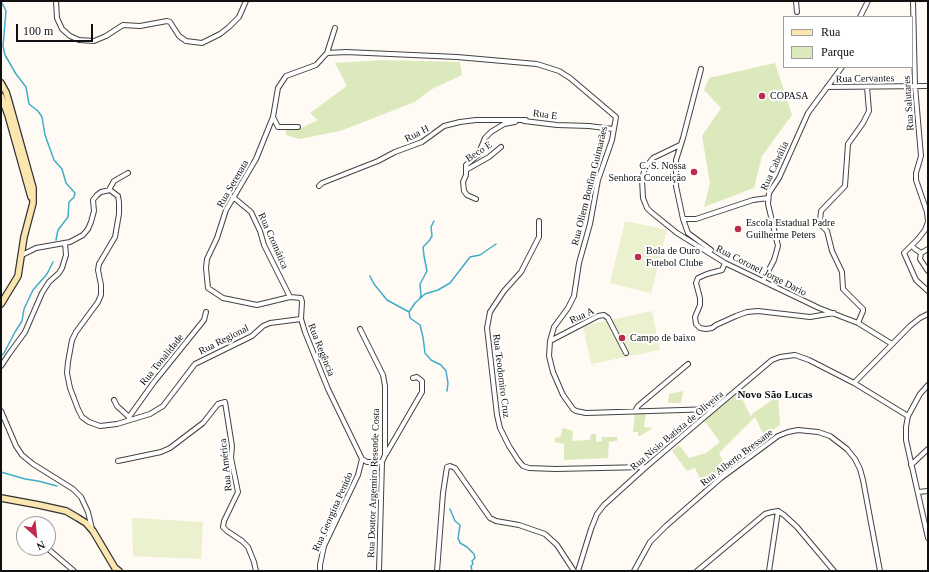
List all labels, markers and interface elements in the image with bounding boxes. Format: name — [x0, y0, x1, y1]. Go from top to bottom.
scale bar — [18, 16, 95, 42]
legend — [783, 16, 913, 68]
text: 100 m — [23, 24, 53, 38]
text: Rua — [821, 25, 840, 39]
text: Parque — [821, 45, 854, 59]
street label: Rua Cervantes — [836, 72, 894, 86]
street label: Rua Salutares — [901, 75, 917, 131]
place label: COPASA — [770, 90, 809, 102]
marker: COPASA — [757, 91, 767, 101]
street label: Rua E — [532, 107, 558, 123]
street label: Rua H — [403, 123, 431, 145]
street label: Rua Oliem Bonfim Guimarães — [569, 125, 611, 247]
street label: Beco E — [464, 139, 494, 165]
street label: Rua Cabrália — [758, 140, 792, 192]
street label: Rua Serenata — [215, 158, 251, 210]
place label: C. S. Nossa Senhora Conceição — [609, 160, 686, 184]
marker: C. S. Nossa Senhora Conceição — [689, 167, 699, 177]
street label: Rua Cromática — [255, 211, 291, 271]
place label: Escola Estadual Padre Guilherme Peters — [746, 217, 835, 240]
marker: Escola Estadual Padre Guilherme Peters — [733, 224, 743, 234]
street label: Rua Coronel Jorge Dario — [714, 243, 808, 299]
place label: Bola de Ouro Futebol Clube — [646, 245, 703, 268]
marker: Bola de Ouro Futebol Clube — [633, 252, 643, 262]
street label: Rua A — [568, 305, 596, 327]
street label: Rua Regional — [197, 322, 251, 358]
street label: Rua Regência — [305, 322, 337, 378]
street label: Rua Tonalidade — [138, 332, 186, 388]
place label: Campo de baixo — [630, 332, 696, 344]
street label: Rua Teodomiro Cruz — [490, 333, 512, 419]
marker: Campo de baixo — [617, 333, 627, 343]
district label: Novo São Lucas — [737, 388, 813, 402]
street label: Rua Nísio Batista de Oliveira — [628, 389, 726, 473]
street label: Rua Doutor Argemiro Resende Costa — [365, 408, 383, 558]
street label: Rua Alberto Bressane — [698, 427, 776, 489]
street label: Rua América — [217, 438, 235, 492]
street label: Rua Georgina Penido — [310, 470, 356, 554]
north arrow — [16, 516, 56, 556]
text: N — [35, 539, 47, 553]

